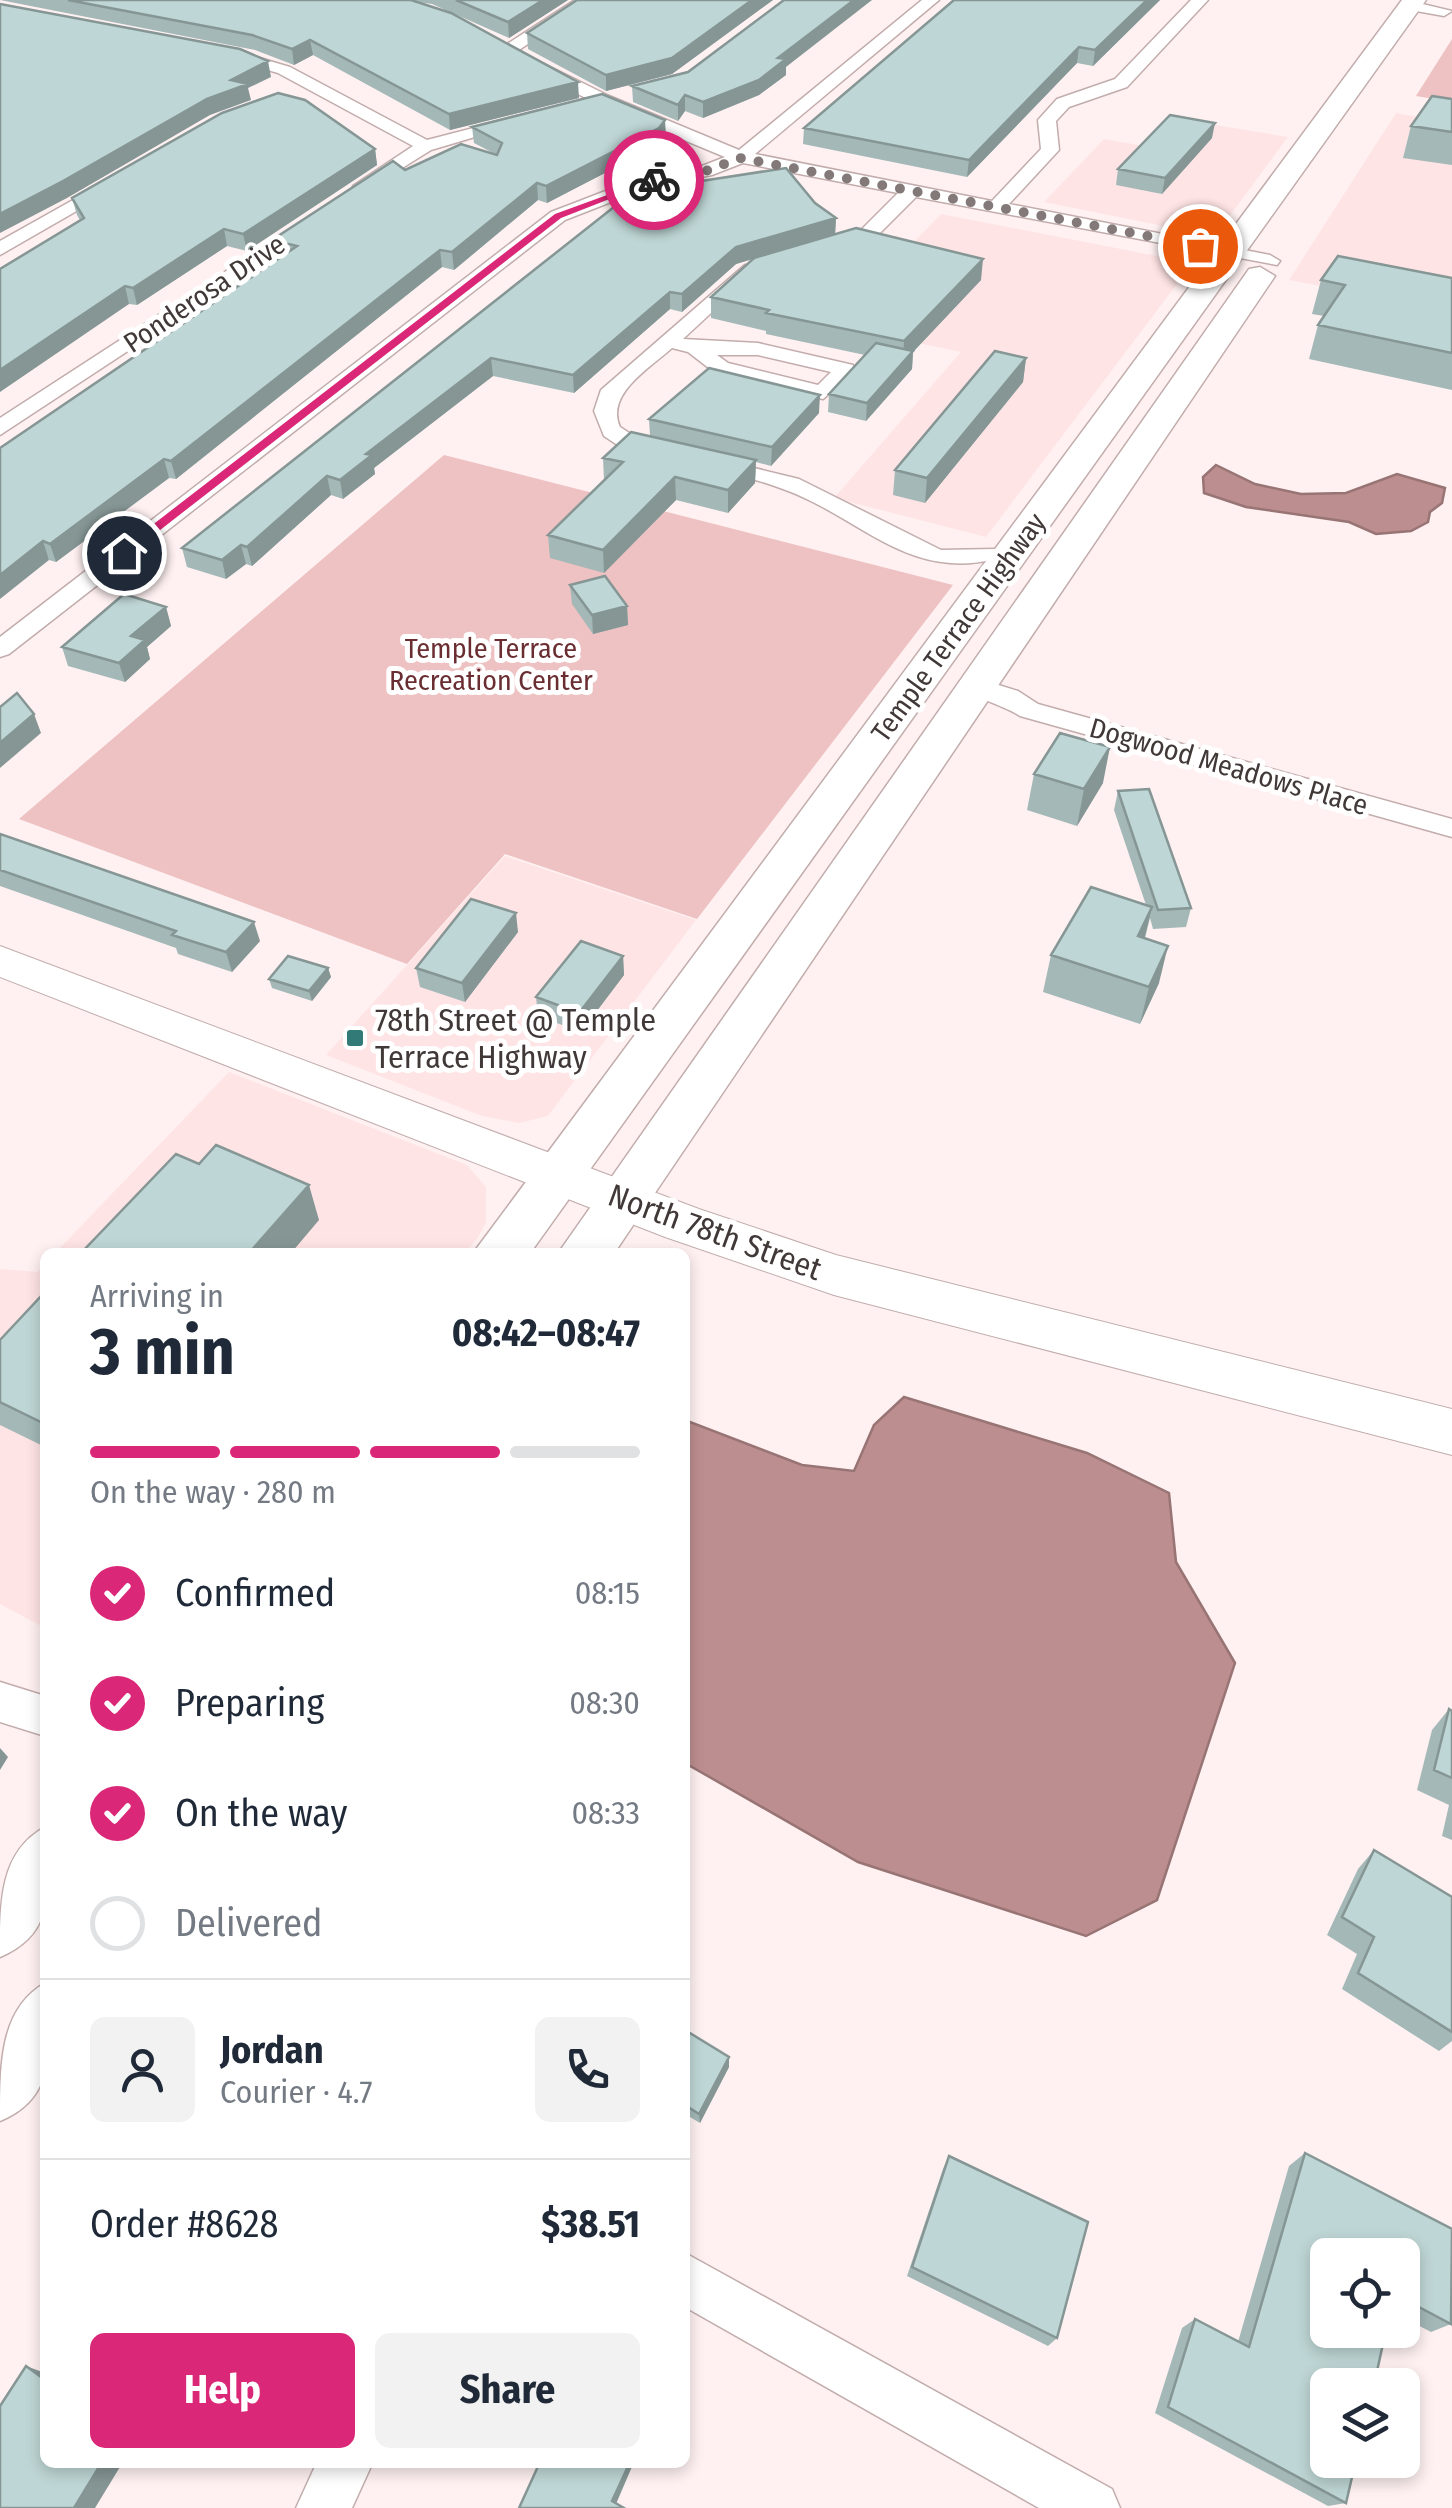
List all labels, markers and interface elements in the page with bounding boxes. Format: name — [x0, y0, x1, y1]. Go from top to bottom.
courier — [604, 130, 704, 230]
icon: bike — [627, 153, 682, 208]
pin — [1158, 204, 1243, 289]
icon: bag — [1173, 219, 1228, 274]
street label: Ponderosa Drive — [117, 227, 291, 359]
street label: Temple Terrace Highway — [864, 506, 1053, 748]
pin — [82, 511, 167, 596]
icon: home — [97, 526, 152, 581]
park label: Temple Terrace Recreation Center — [389, 632, 593, 697]
street label: Dogwood Meadows Place — [1086, 711, 1372, 822]
place label: 78th Street @ Temple Terrace Highway — [375, 1001, 656, 1076]
marker: 78th Street @ Temple Terrace Highway — [344, 1027, 366, 1049]
street label: North 78th Street — [603, 1176, 827, 1288]
text: Arriving in — [90, 1277, 224, 1315]
text: 08:42–08:47 — [452, 1310, 640, 1356]
text: 3 min — [90, 1313, 235, 1391]
text: On the way · 280 m — [90, 1473, 336, 1511]
icon: check — [90, 1566, 145, 1621]
text: Confirmed — [175, 1570, 335, 1616]
text: 08:15 — [575, 1574, 640, 1612]
icon: check — [90, 1676, 145, 1731]
text: Preparing — [175, 1680, 324, 1726]
text: 08:30 — [569, 1684, 640, 1722]
icon: check — [90, 1786, 145, 1841]
text: On the way — [175, 1790, 347, 1836]
text: 08:33 — [571, 1794, 640, 1832]
text: Delivered — [175, 1900, 322, 1946]
button: person — [90, 2017, 195, 2122]
button: phone — [535, 2017, 640, 2122]
text: Jordan — [220, 2027, 324, 2073]
text: Courier · 4.7 — [220, 2073, 372, 2111]
text: Order #8628 — [90, 2201, 279, 2247]
text: $38.51 — [541, 2201, 640, 2247]
map controls — [1310, 2238, 1420, 2478]
button: locate — [1310, 2238, 1420, 2348]
button: Help — [90, 2333, 355, 2448]
button: Share — [375, 2333, 640, 2448]
button: layers — [1310, 2368, 1420, 2478]

